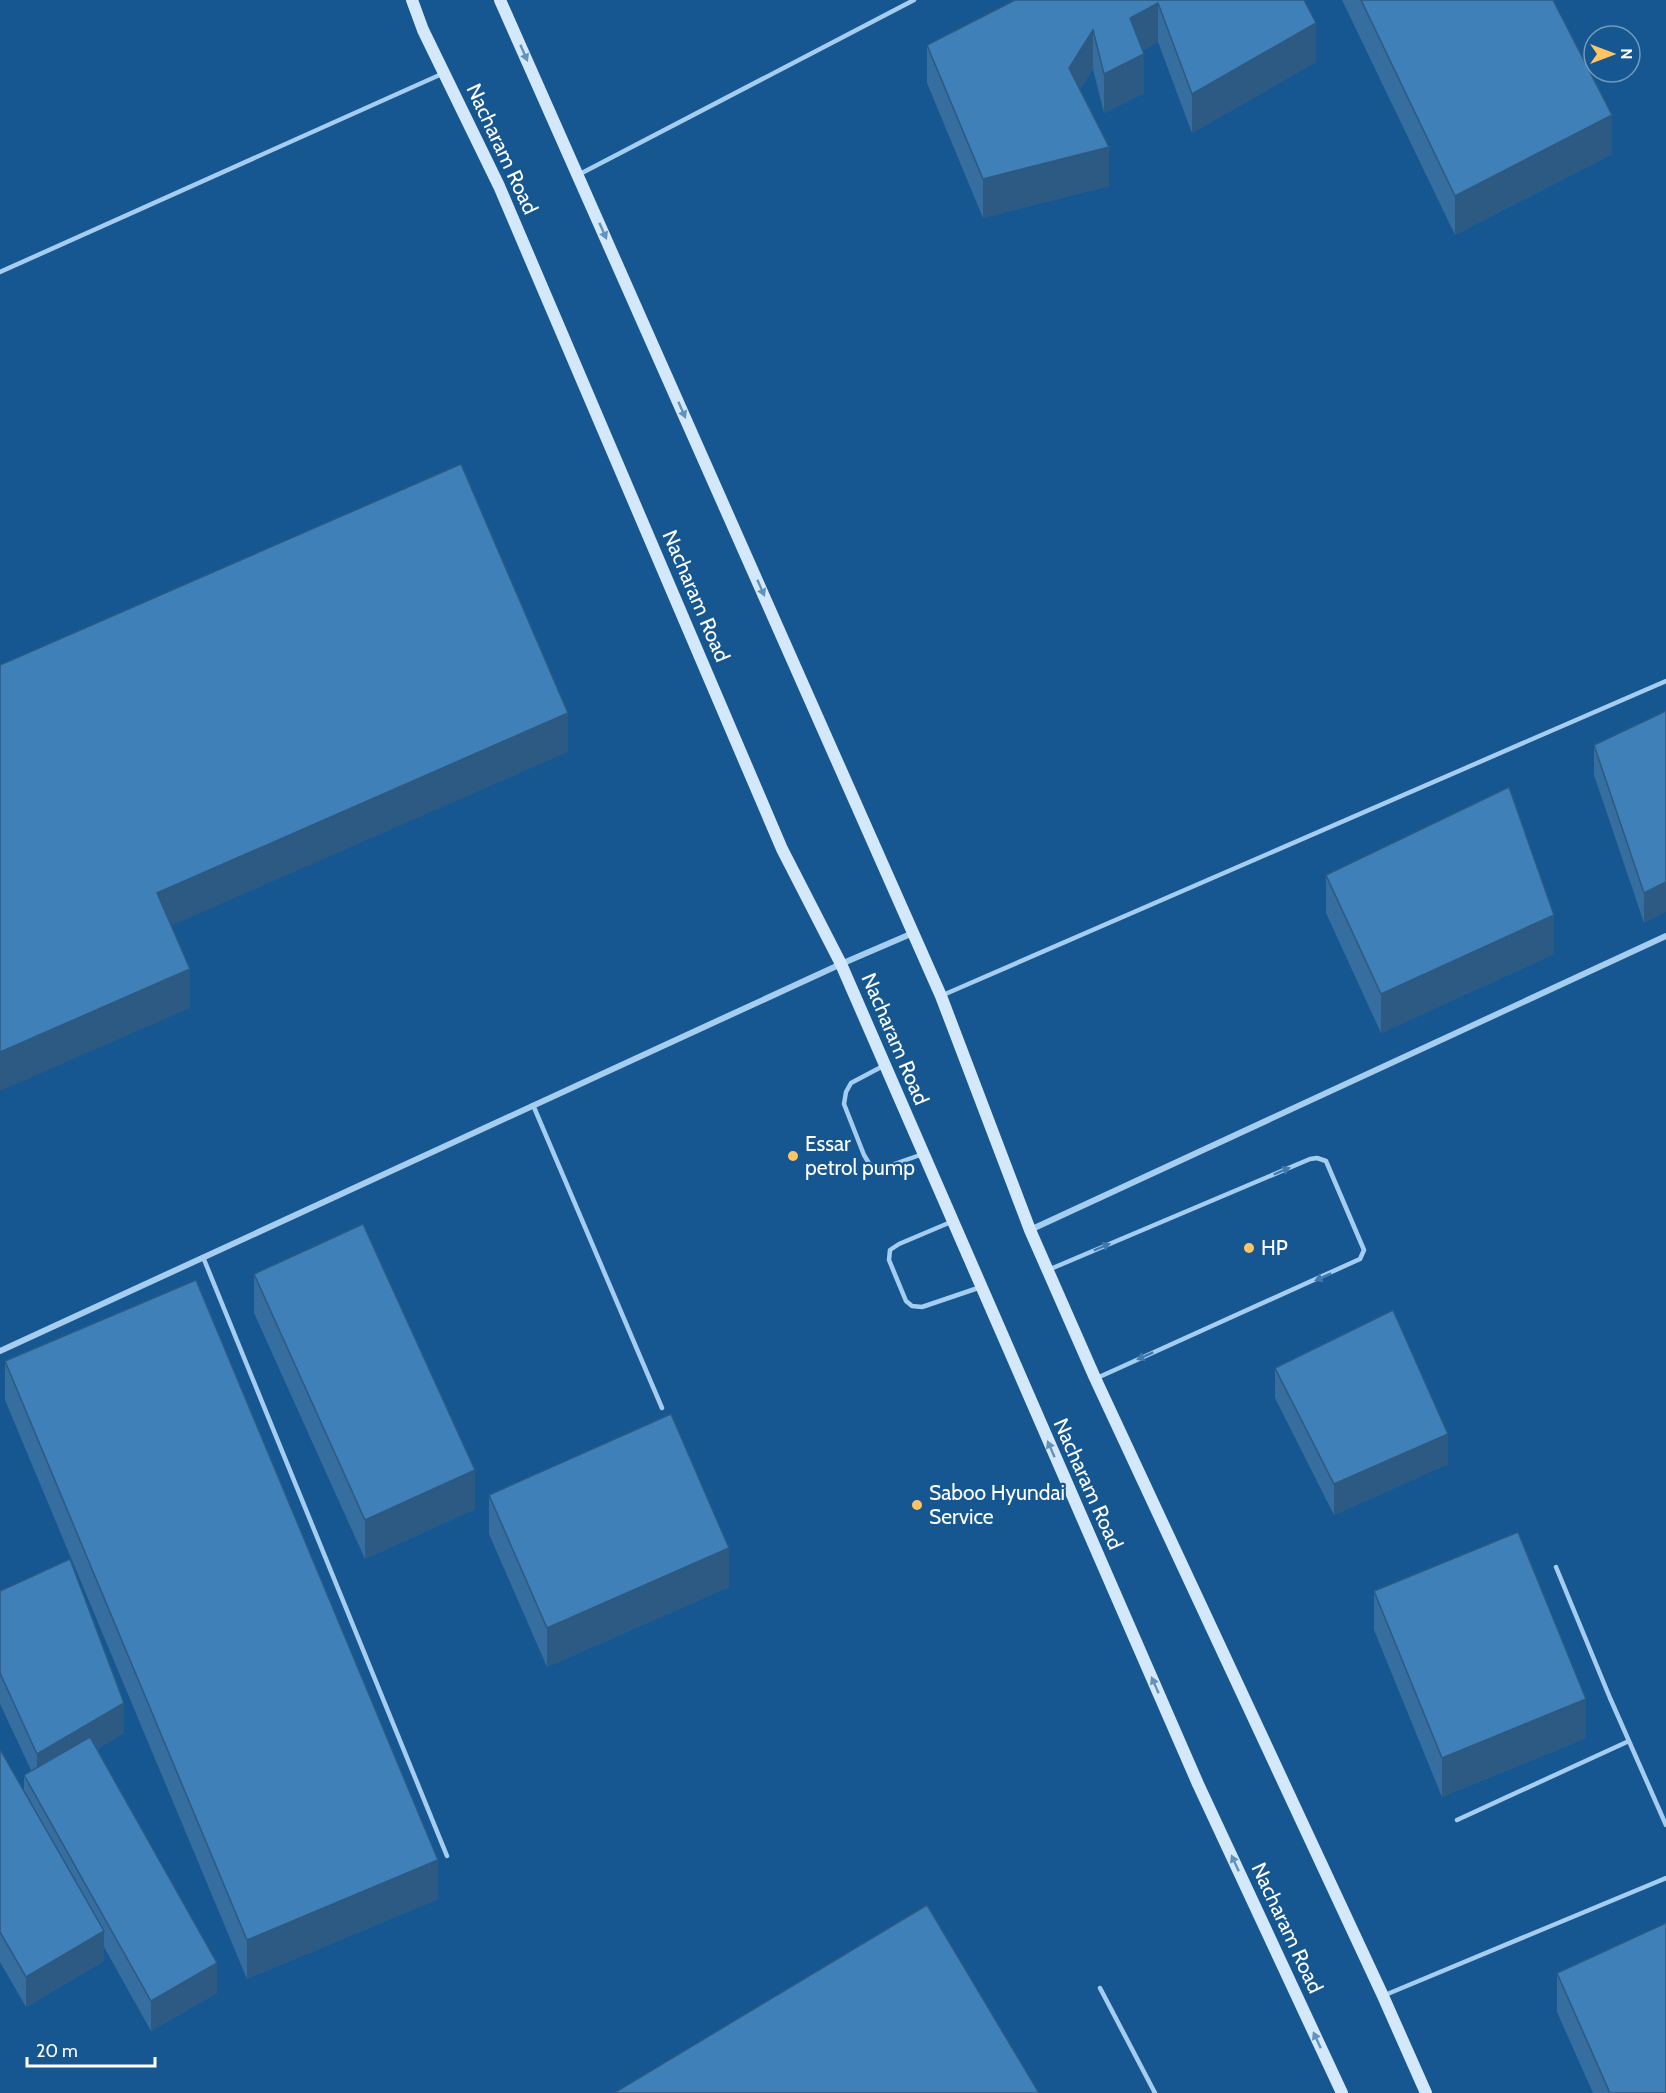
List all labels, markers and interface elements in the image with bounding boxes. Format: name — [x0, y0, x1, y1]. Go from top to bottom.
north arrow — [1582, 24, 1642, 84]
one-way arrow — [519, 45, 528, 62]
text: N — [1617, 48, 1636, 60]
street label: Nacharam Road — [461, 80, 544, 218]
one-way arrow — [598, 223, 608, 241]
one-way arrow — [677, 401, 687, 419]
street label: Nacharam Road — [657, 526, 735, 666]
one-way arrow — [756, 580, 766, 598]
street label: Nacharam Road — [856, 969, 934, 1109]
place label: Essar petrol pump — [805, 1131, 915, 1180]
marker: Essar petrol pump — [786, 1149, 800, 1163]
one-way arrow — [1273, 1166, 1291, 1176]
place label: HP — [1261, 1235, 1288, 1260]
marker: HP — [1242, 1241, 1256, 1255]
one-way arrow — [1093, 1242, 1111, 1251]
one-way arrow — [1314, 1272, 1332, 1282]
one-way arrow — [1136, 1352, 1154, 1362]
street label: Nacharam Road — [1048, 1414, 1129, 1553]
one-way arrow — [1046, 1440, 1056, 1458]
place label: Saboo Hyundai Service — [929, 1480, 1065, 1529]
marker: Saboo Hyundai Service — [910, 1498, 924, 1512]
one-way arrow — [1150, 1676, 1160, 1694]
one-way arrow — [1231, 1855, 1240, 1872]
street label: Nacharam Road — [1246, 1859, 1329, 1997]
scale bar — [27, 2030, 154, 2068]
one-way arrow — [1313, 2031, 1322, 2048]
text: 20 m — [36, 2040, 78, 2062]

